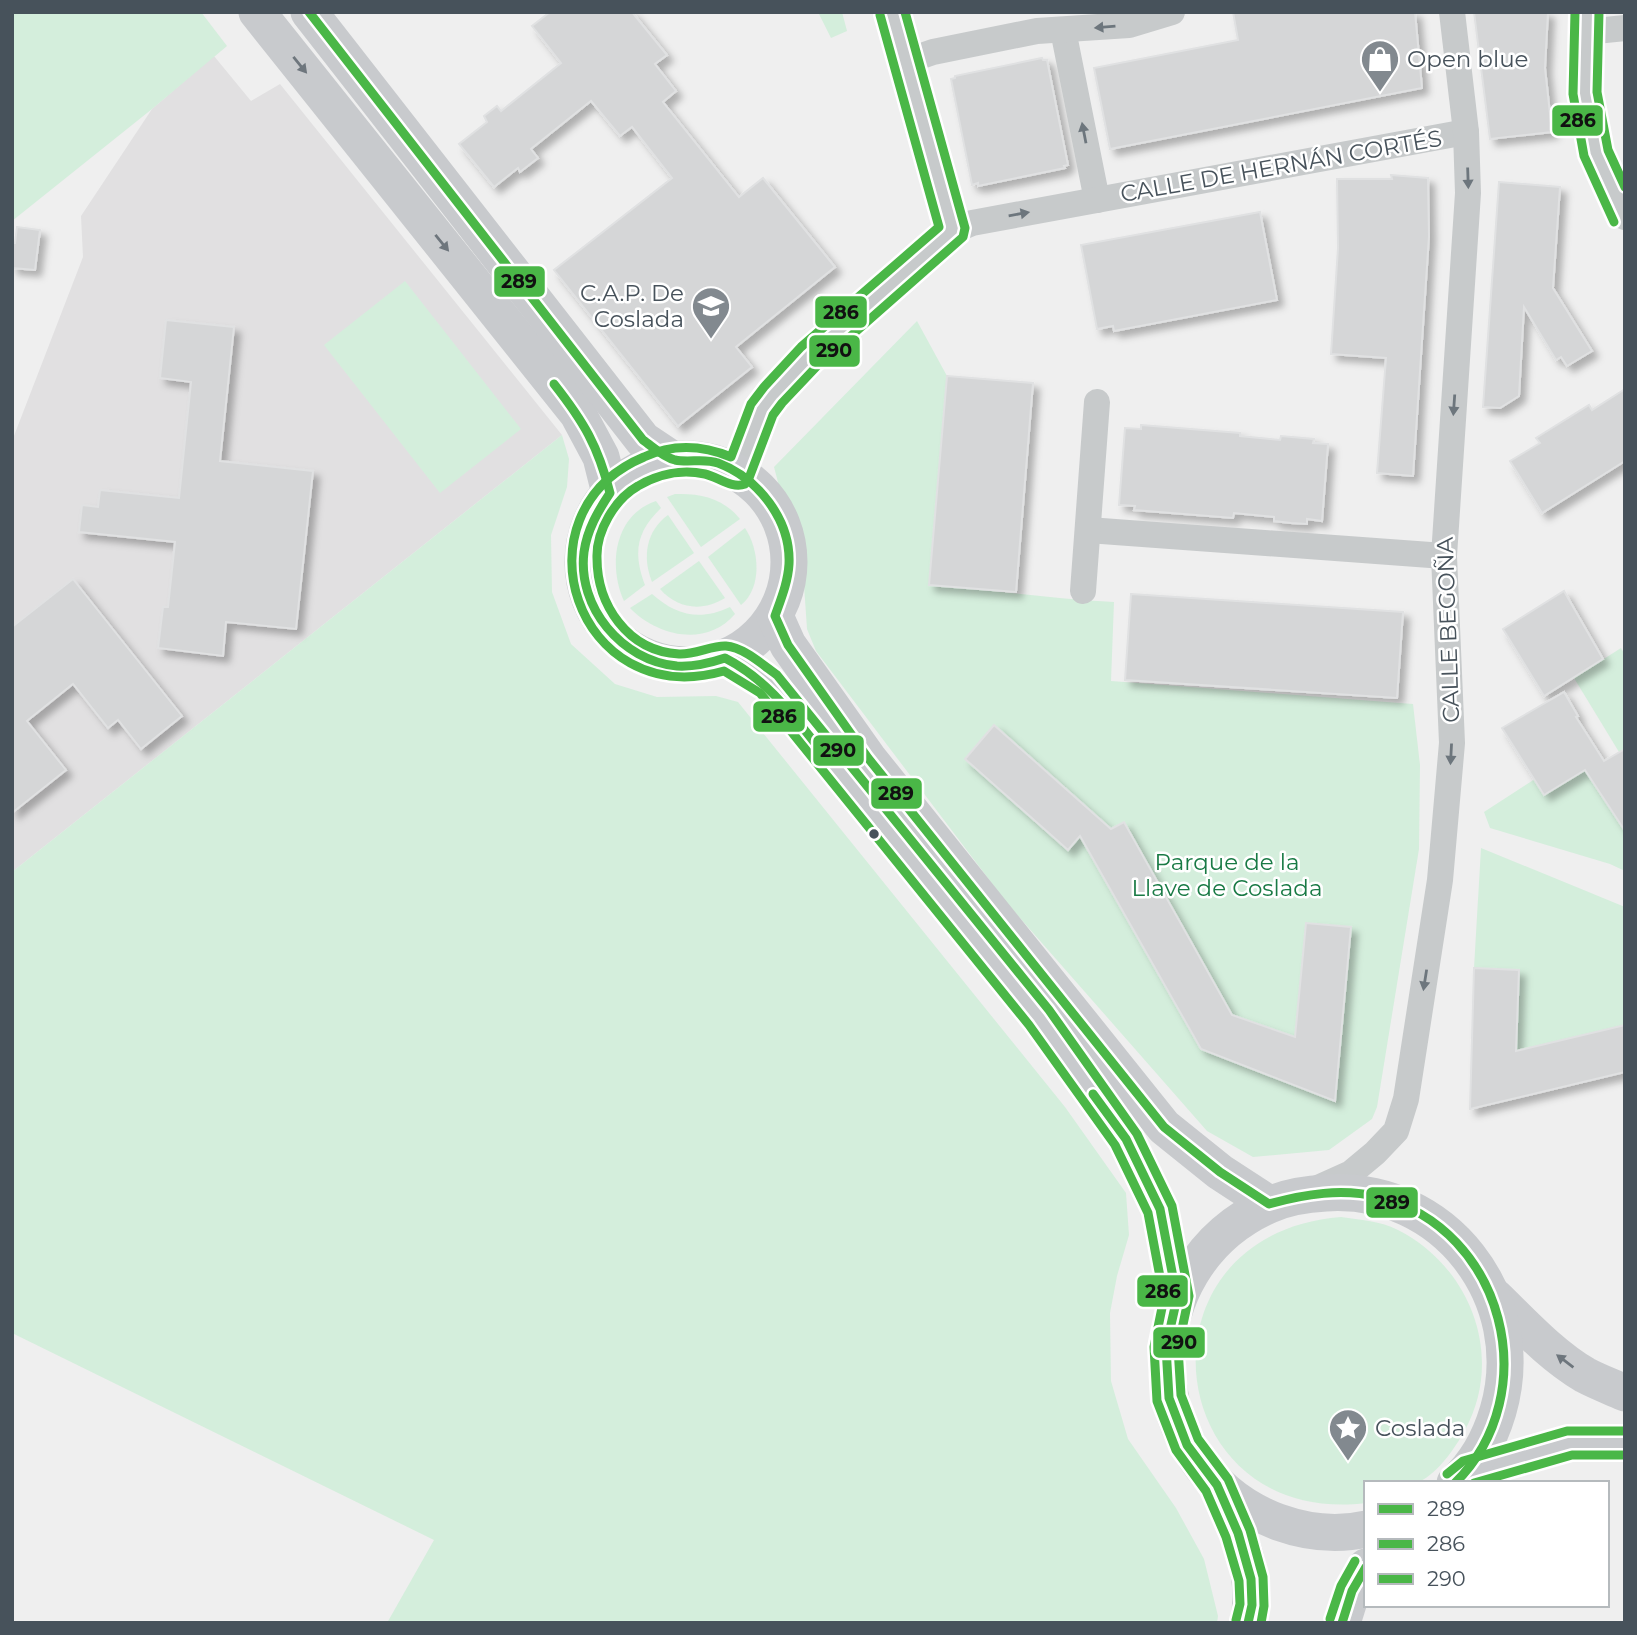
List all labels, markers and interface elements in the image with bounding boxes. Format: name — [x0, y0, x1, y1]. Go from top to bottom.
one-way arrow — [1094, 22, 1116, 33]
shop icon: Open blue — [1359, 38, 1401, 93]
place label: Open blue — [1407, 45, 1529, 73]
one-way arrow — [292, 56, 307, 74]
line badge: 286 — [1551, 104, 1604, 137]
text: 286 — [1560, 109, 1596, 132]
one-way arrow — [1078, 122, 1089, 144]
street label: CALLE DE HERNÁN CORTÉS — [1118, 124, 1444, 208]
one-way arrow — [1462, 167, 1473, 189]
one-way arrow — [1008, 208, 1030, 219]
one-way arrow — [434, 234, 449, 252]
line badge: 289 — [493, 265, 546, 298]
text: 289 — [501, 270, 537, 293]
place label: C.A.P. De Coslada — [580, 279, 684, 333]
school or university icon: C.A.P. De Coslada — [690, 285, 732, 340]
line badge: 286 — [814, 295, 868, 329]
text: 286 — [823, 301, 859, 324]
line badge: 290 — [808, 334, 861, 368]
text: 290 — [816, 339, 852, 362]
one-way arrow — [1448, 394, 1459, 416]
street label: CALLE BEGOÑA — [1431, 536, 1465, 723]
line badge: 286 — [752, 700, 806, 733]
text: 286 — [761, 705, 797, 728]
line badge: 290 — [812, 734, 865, 767]
text: 290 — [820, 739, 856, 762]
one-way arrow — [1445, 743, 1456, 765]
line badge: 289 — [870, 777, 923, 810]
text: 289 — [878, 782, 914, 805]
unlabelled marker — [867, 827, 881, 841]
park label: Parque de la Llave de Coslada — [1132, 848, 1322, 902]
one-way arrow — [1419, 969, 1430, 991]
line badge: 289 — [1365, 1186, 1419, 1219]
text: 289 — [1374, 1191, 1410, 1214]
line badge: 286 — [1136, 1274, 1189, 1308]
text: 286 — [1145, 1280, 1181, 1303]
line badge: 290 — [1152, 1326, 1206, 1359]
text: 290 — [1161, 1331, 1197, 1354]
one-way arrow — [1556, 1354, 1574, 1368]
place icon: Coslada — [1327, 1407, 1369, 1462]
place label: Coslada — [1375, 1414, 1465, 1442]
legend — [1364, 1481, 1609, 1607]
text: 289 — [1427, 1496, 1465, 1521]
text: 286 — [1427, 1531, 1465, 1556]
text: 290 — [1427, 1566, 1466, 1591]

